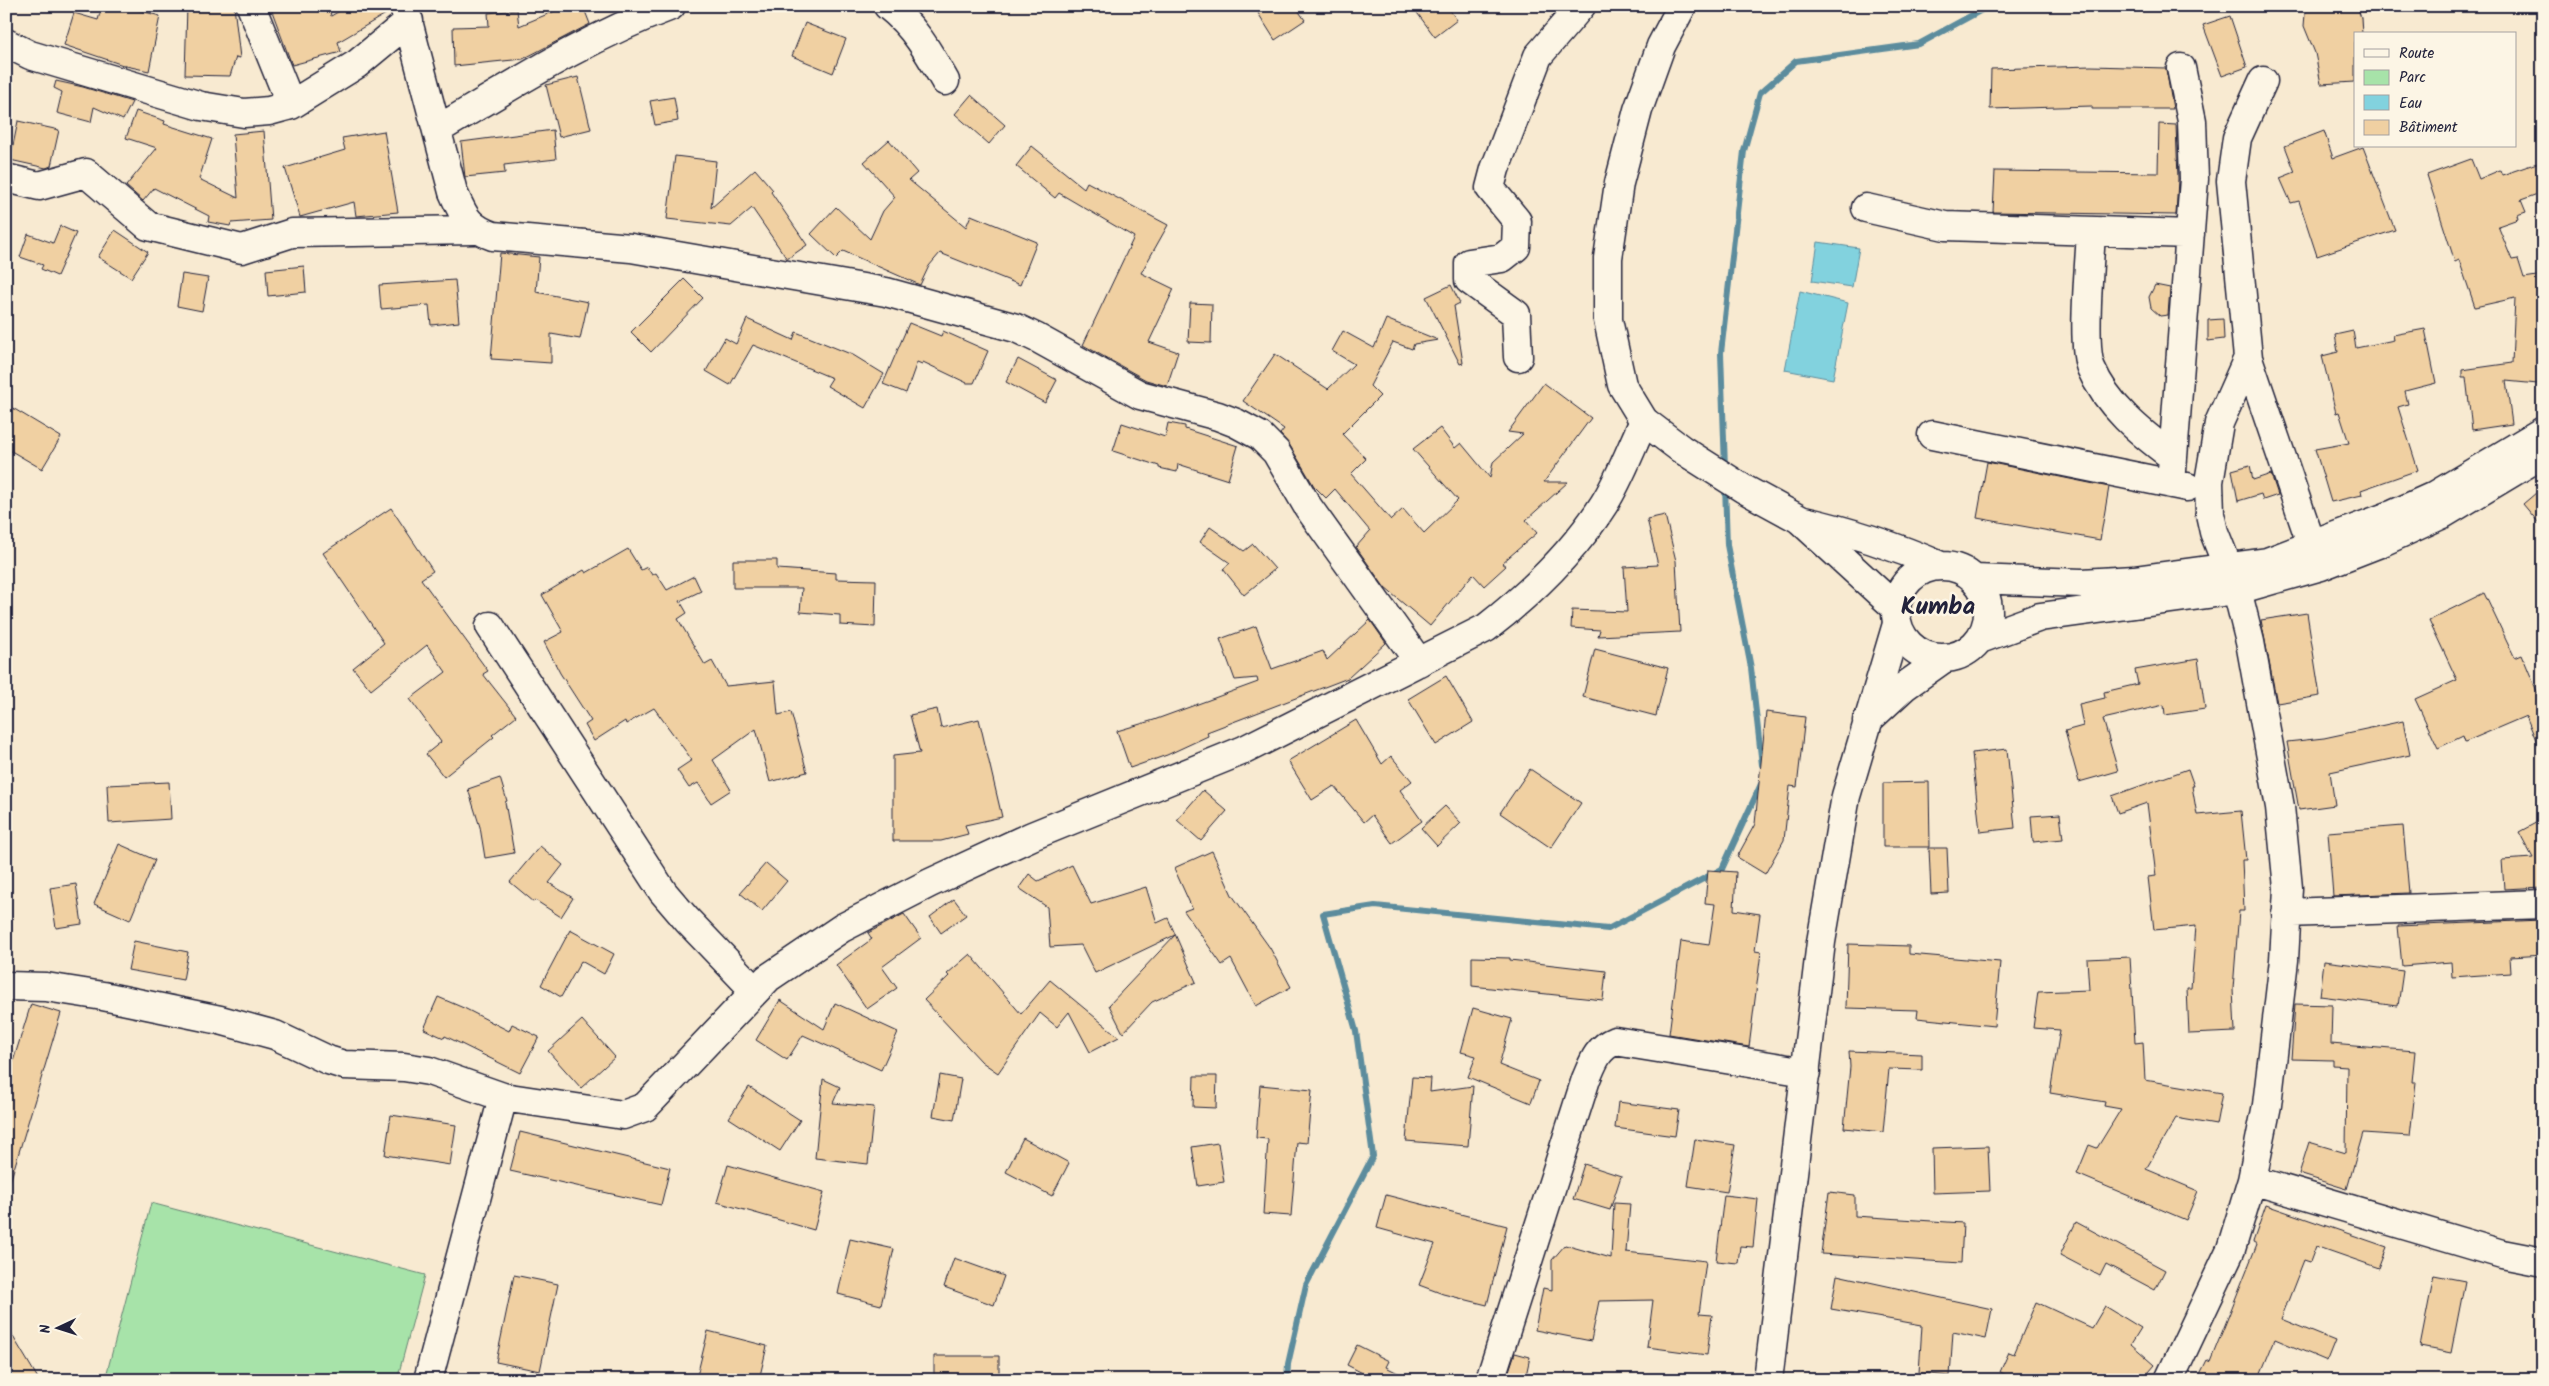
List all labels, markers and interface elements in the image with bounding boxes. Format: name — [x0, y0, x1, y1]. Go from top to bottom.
legend — [2354, 32, 2516, 148]
text: Route — [2399, 42, 2435, 66]
text: Parc — [2399, 66, 2426, 90]
text: Eau — [2399, 92, 2422, 116]
text: Bâtiment — [2399, 116, 2458, 140]
district label: Kumba — [1901, 587, 1975, 627]
north arrow — [32, 1304, 82, 1354]
text: N — [35, 1324, 57, 1334]

